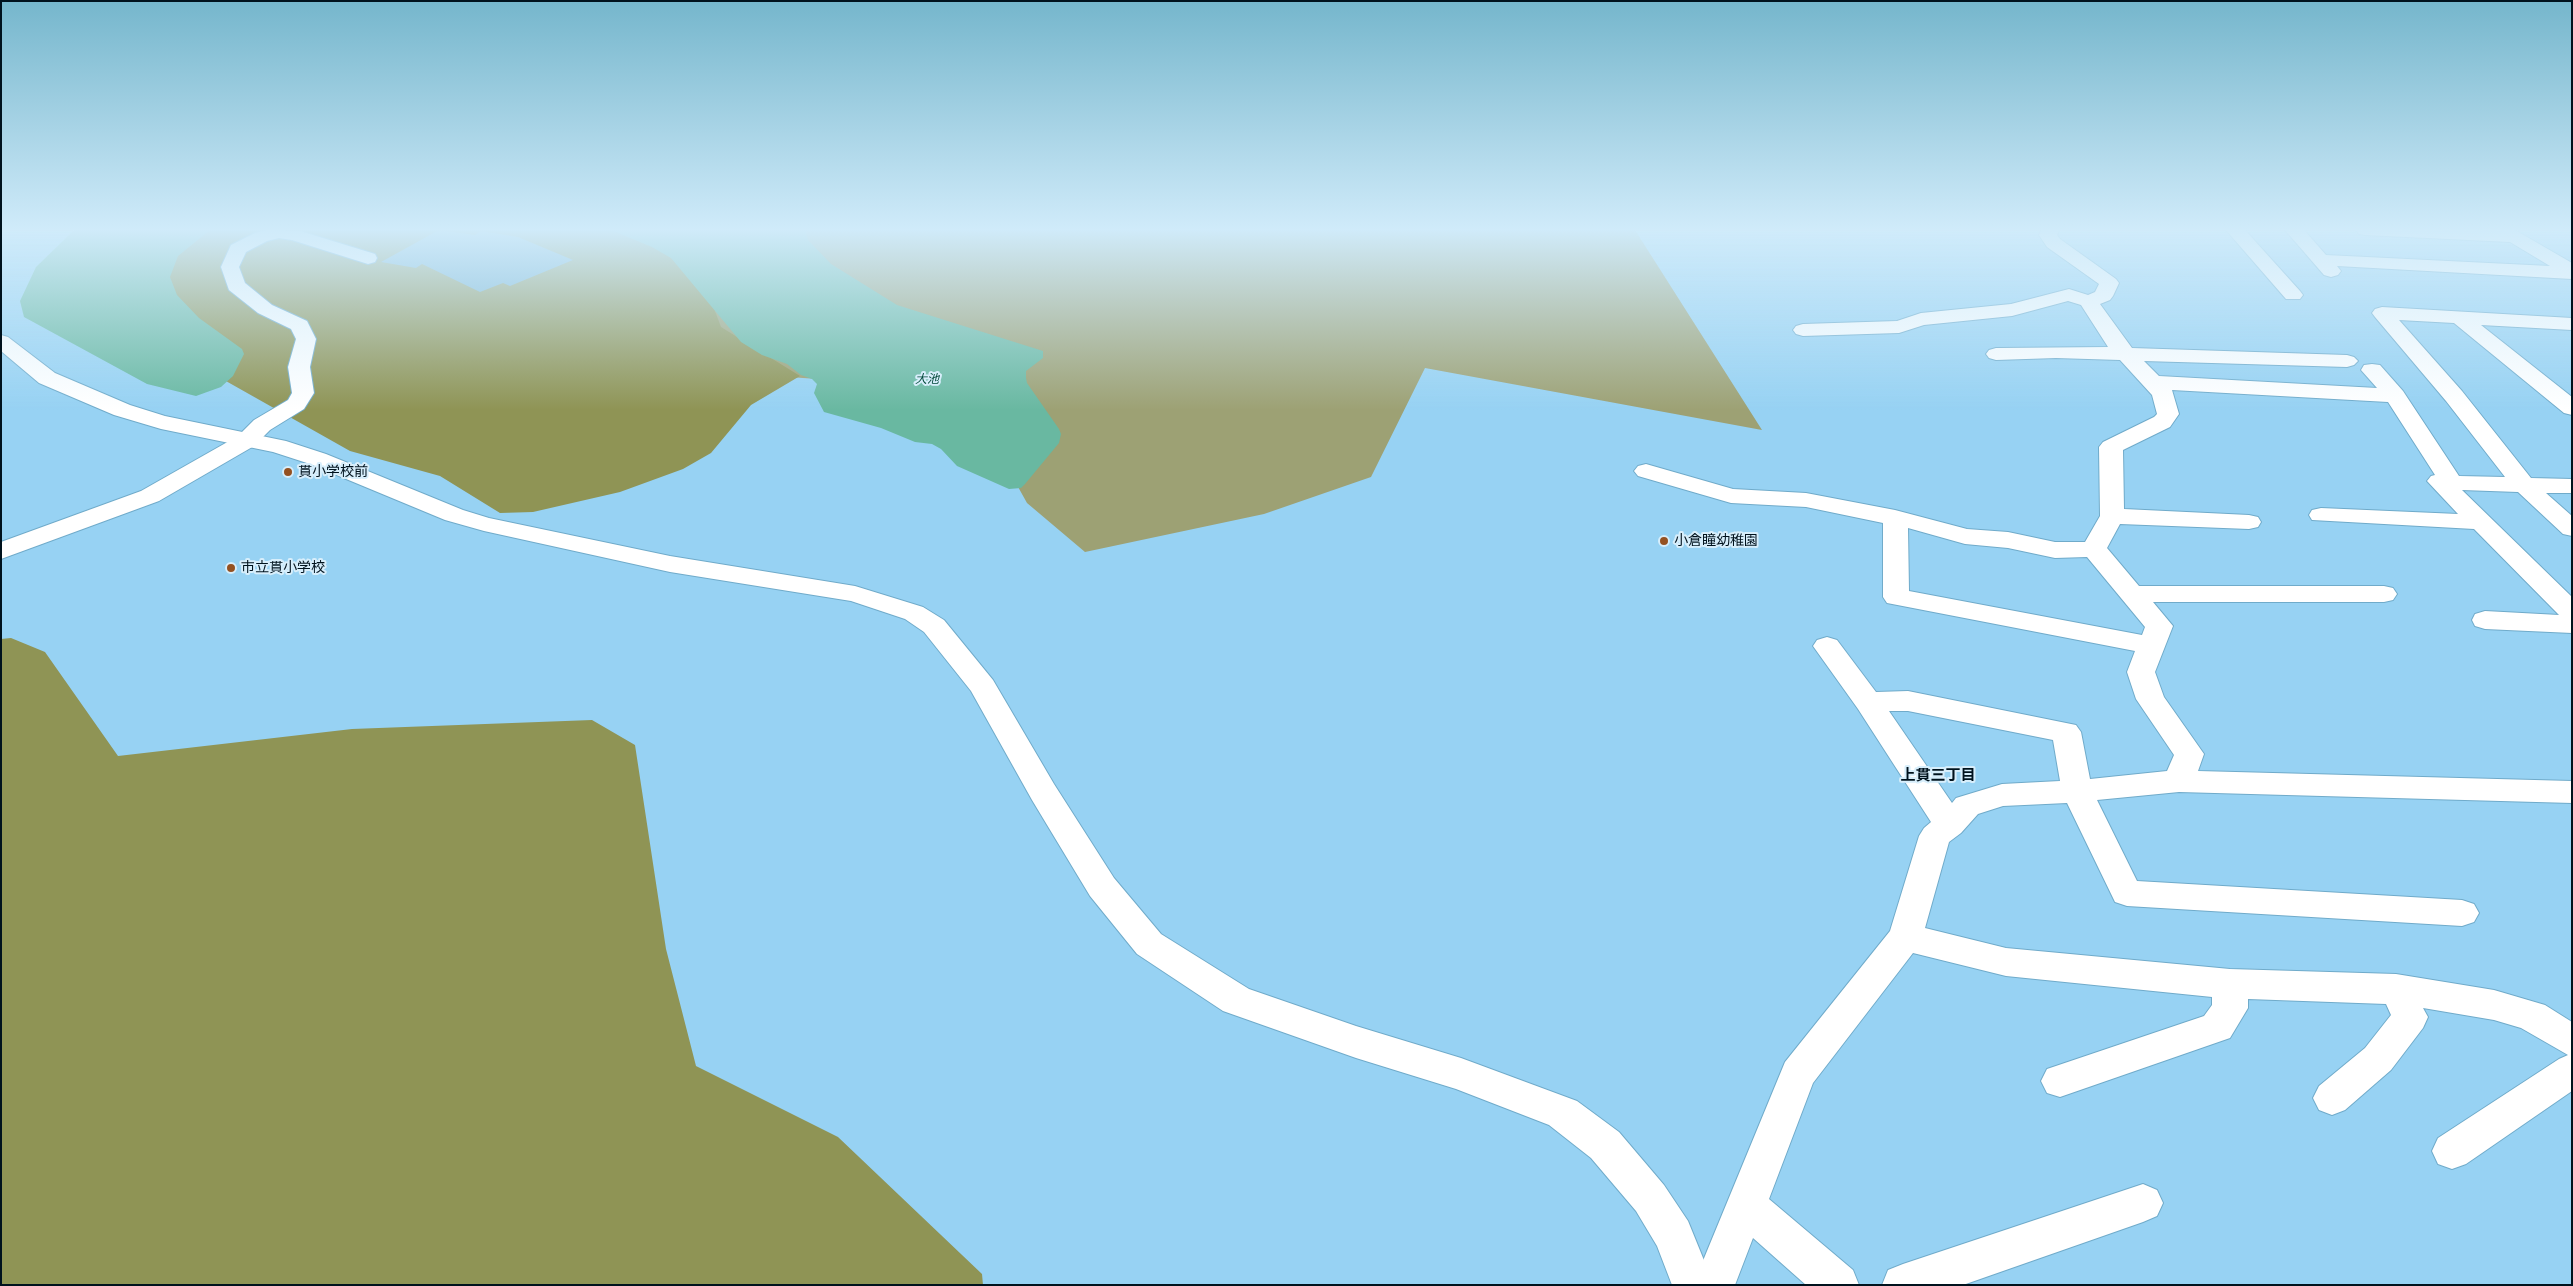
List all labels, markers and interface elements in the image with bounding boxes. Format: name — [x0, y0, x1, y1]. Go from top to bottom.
water label: 大池 — [915, 373, 939, 387]
place label: 貫小学校前 — [298, 464, 368, 480]
marker: 貫小学校前 — [282, 466, 294, 478]
place label: 小倉瞳幼稚園 — [1674, 533, 1758, 549]
marker: 小倉瞳幼稚園 — [1658, 535, 1670, 547]
place label: 市立貫小学校 — [241, 560, 325, 576]
marker: 市立貫小学校 — [225, 562, 237, 574]
district label: 上貫三丁目 — [1901, 767, 1975, 785]

